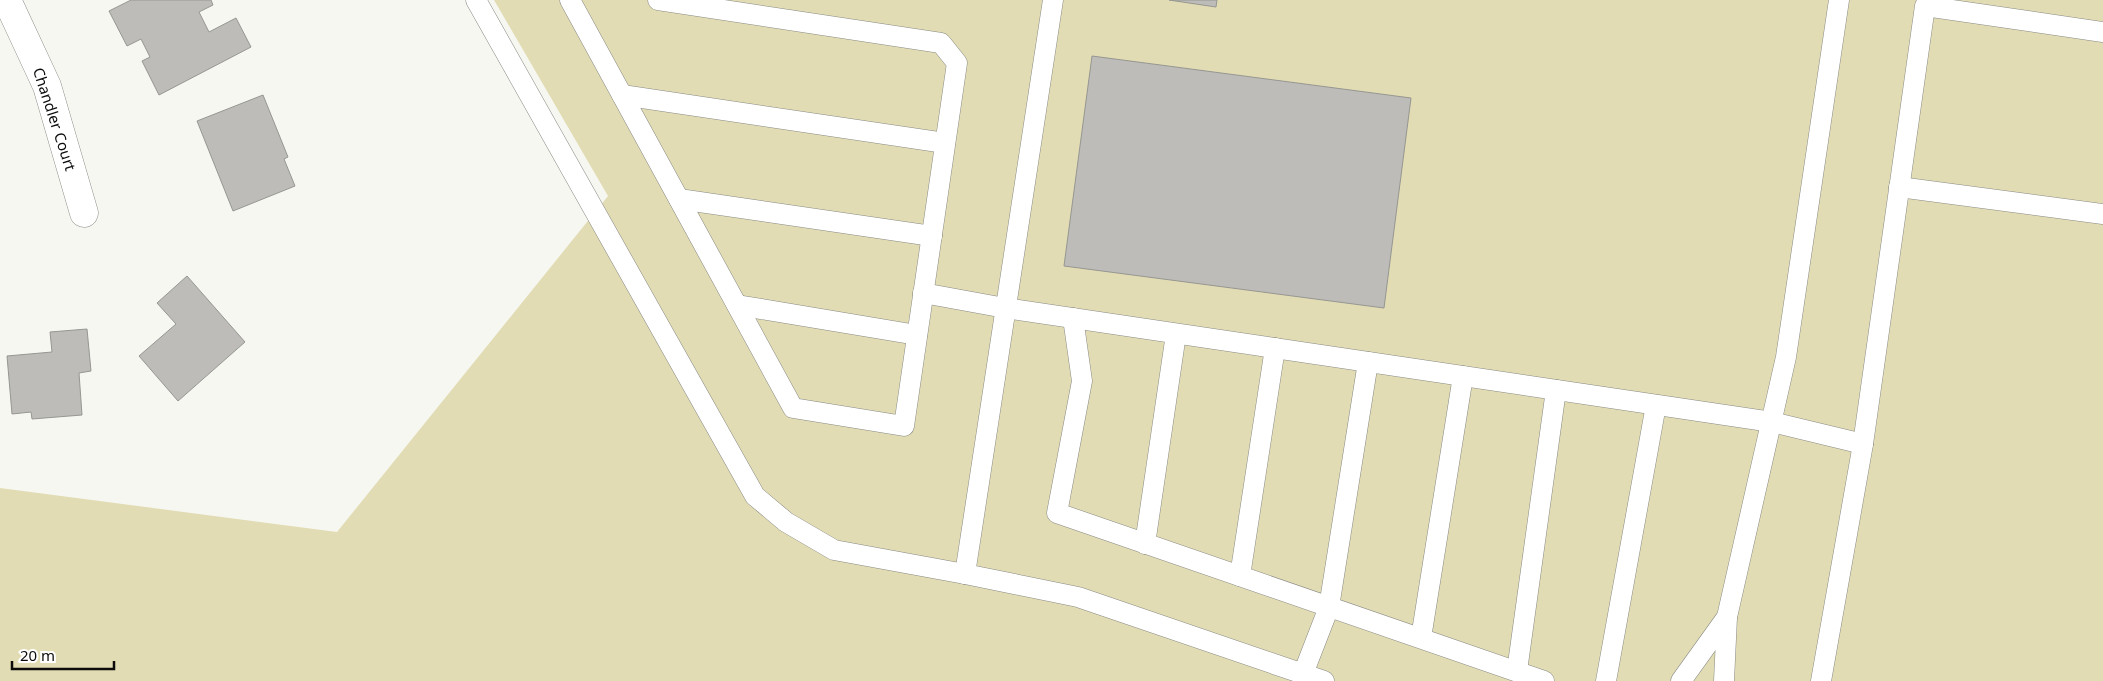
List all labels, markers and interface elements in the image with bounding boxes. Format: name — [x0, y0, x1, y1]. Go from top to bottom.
street label: Chandler Court — [29, 65, 81, 174]
scale bar — [12, 638, 115, 670]
text: 20 m — [20, 645, 55, 665]

